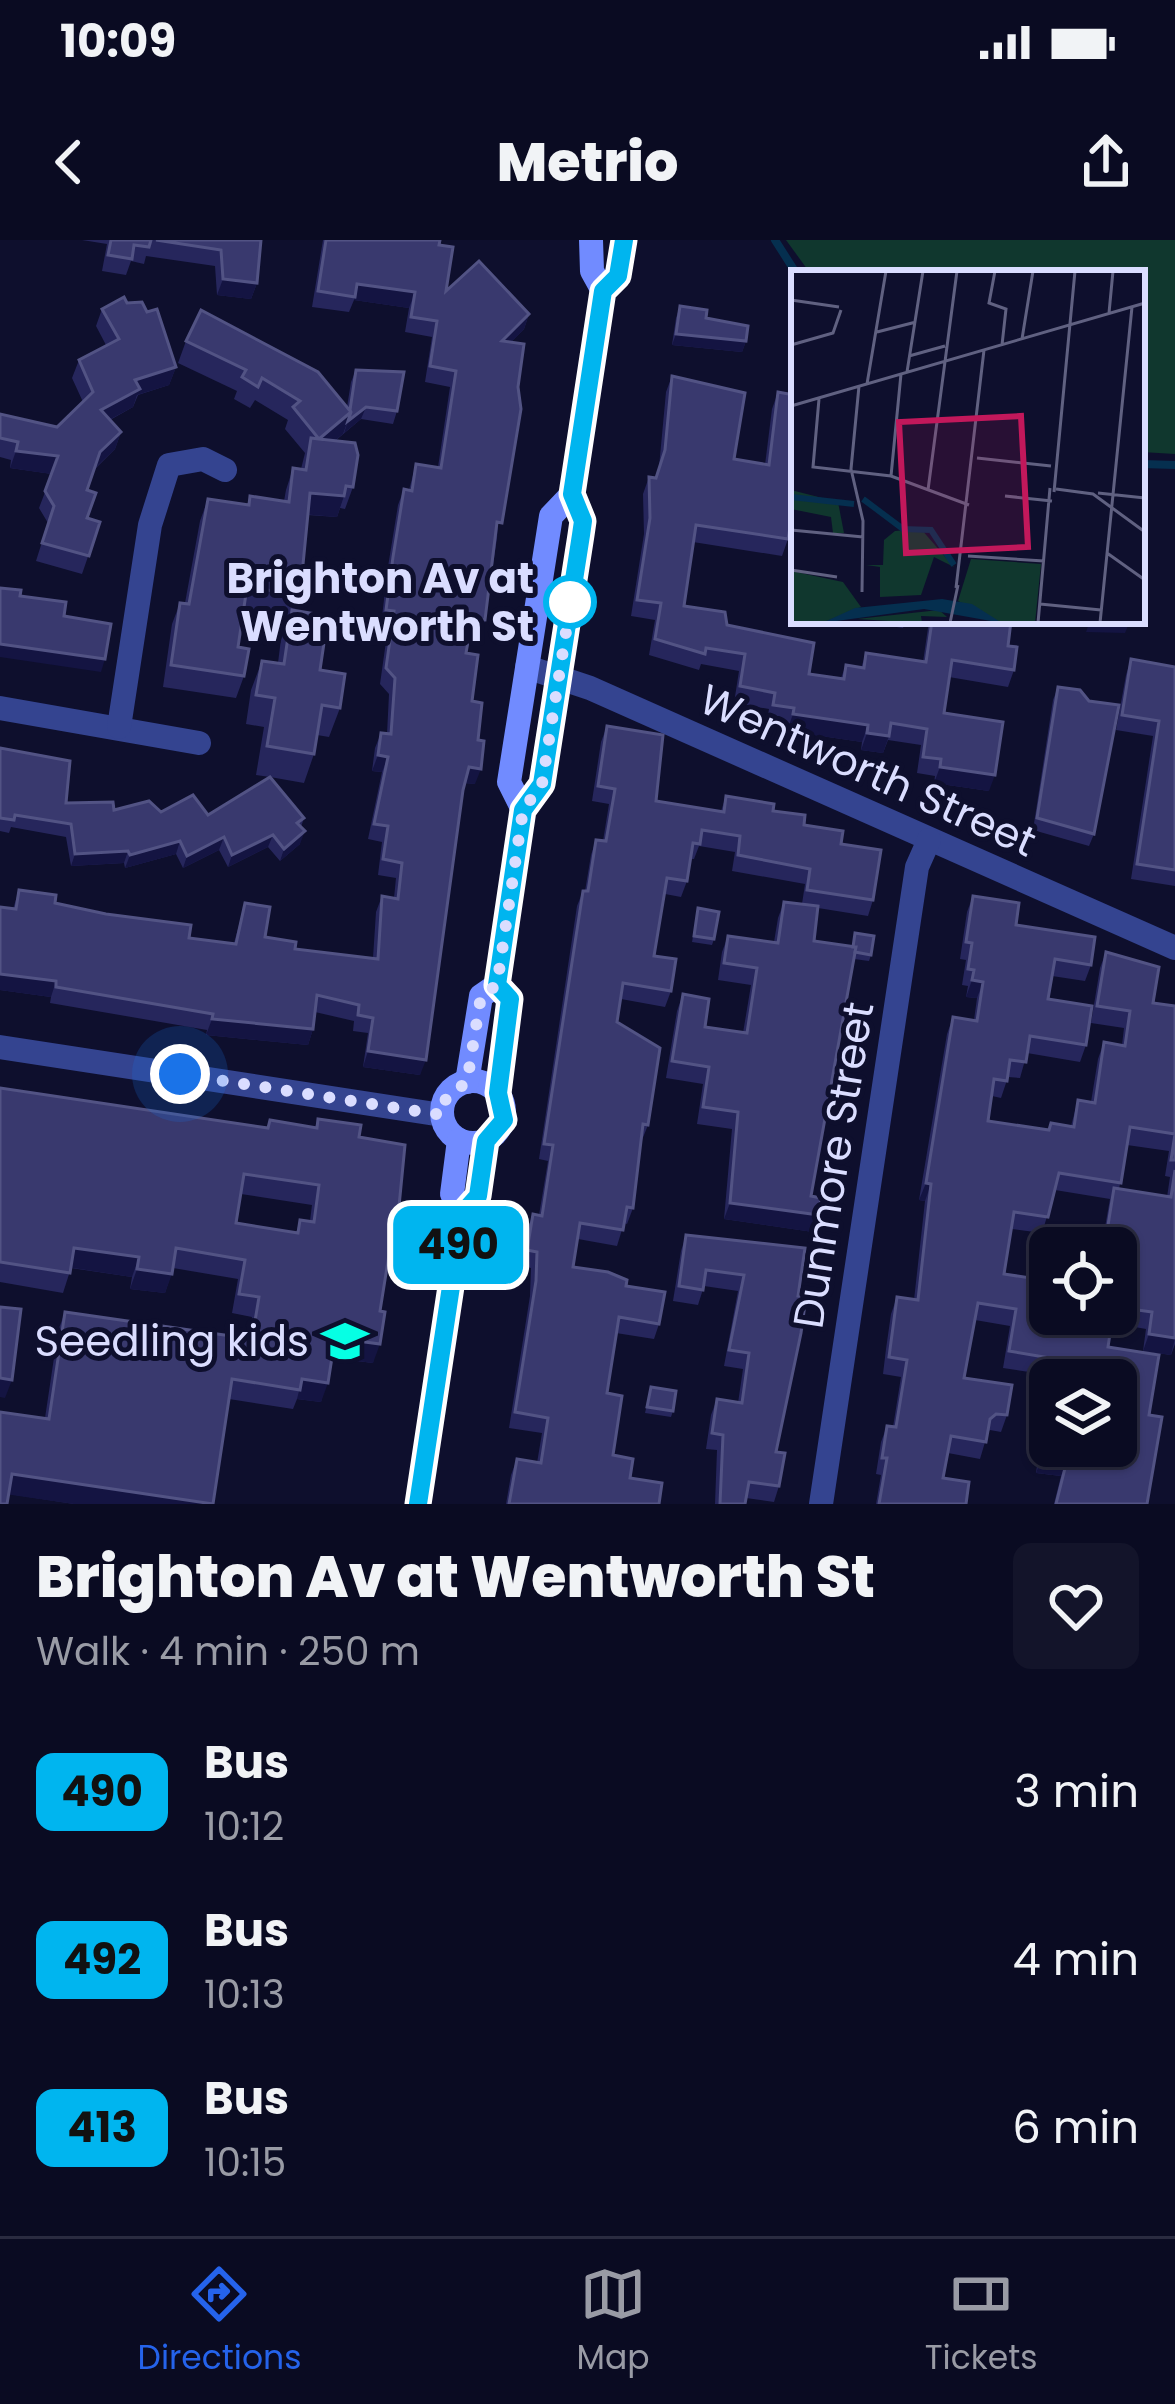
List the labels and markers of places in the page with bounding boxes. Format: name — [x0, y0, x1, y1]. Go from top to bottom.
place label: Brighton Av at Wentworth St — [226, 549, 534, 656]
marker: Brighton Av at Wentworth St — [545, 577, 595, 627]
place label: Seedling kids — [34, 1312, 309, 1371]
school or university icon: Seedling kids — [320, 1316, 370, 1366]

